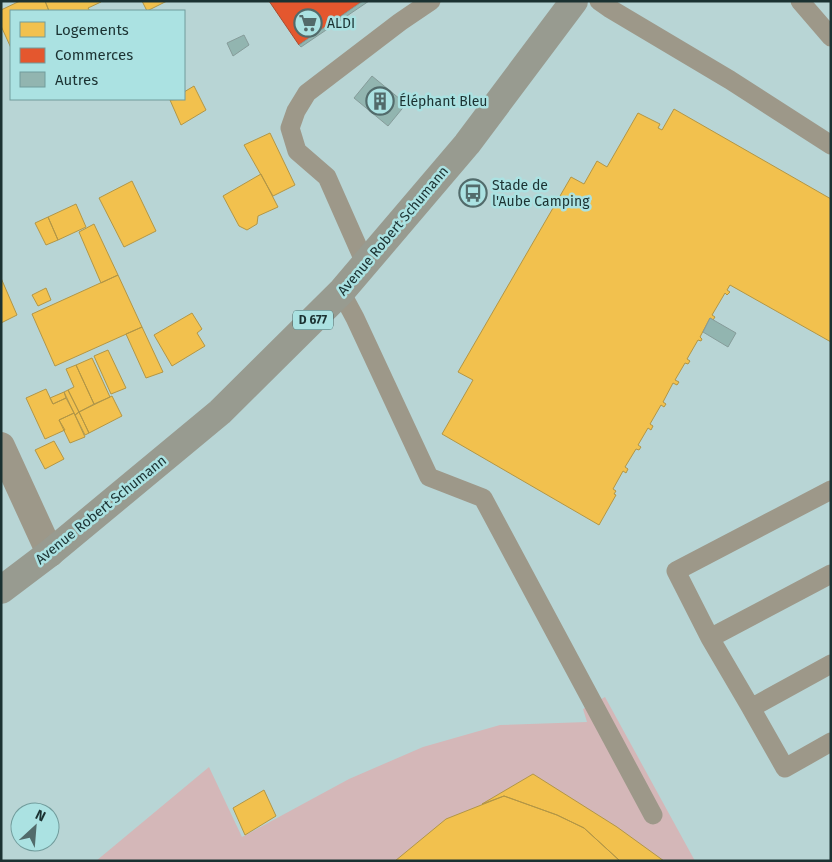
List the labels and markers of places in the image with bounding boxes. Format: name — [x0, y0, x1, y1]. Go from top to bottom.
supermarket icon: ALDI — [293, 8, 323, 38]
place label: ALDI — [327, 15, 355, 32]
building icon: Éléphant Bleu — [365, 86, 395, 116]
place label: Éléphant Bleu — [399, 92, 487, 110]
place label: Stade de l'Aube Camping — [492, 177, 590, 210]
bus stop icon: Stade de l'Aube Camping — [458, 178, 488, 208]

